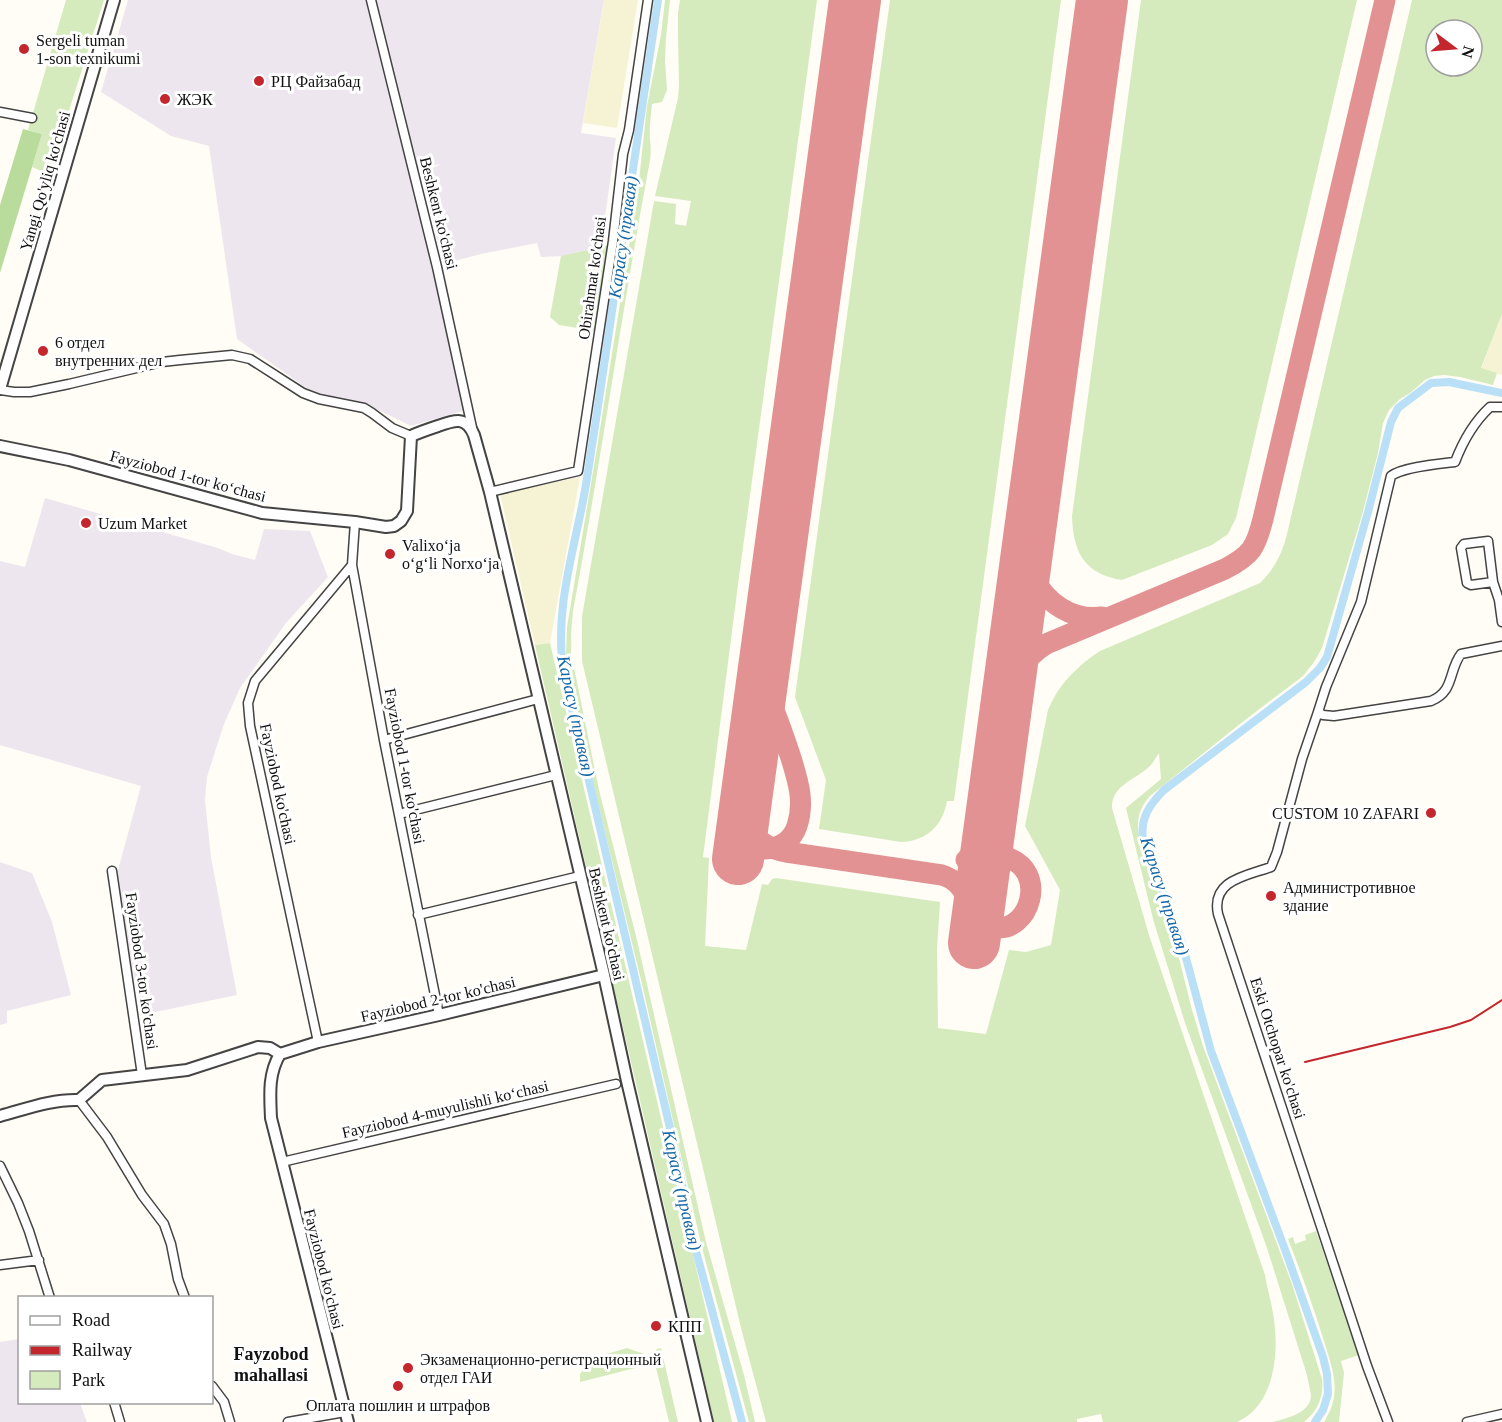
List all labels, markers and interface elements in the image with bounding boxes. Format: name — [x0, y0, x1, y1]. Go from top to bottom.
north arrow — [1424, 18, 1484, 78]
place label: Sergeli tuman 1-son texnikumi — [36, 32, 141, 67]
marker: Sergeli tuman 1-son texnikumi — [17, 42, 31, 56]
text: N — [1458, 44, 1478, 60]
place label: РЦ Файзабад — [271, 73, 361, 91]
marker: РЦ Файзабад — [252, 74, 266, 88]
place label: ЖЭК — [177, 91, 213, 108]
marker: ЖЭК — [158, 92, 172, 106]
street label: Yangi Qo'yliq ko'chasi — [17, 109, 74, 253]
street label: Beshkent ko'chasi — [417, 155, 461, 272]
water label: Карасу (правая) — [604, 175, 642, 301]
street label: Obirahmat ko'chasi — [575, 215, 609, 341]
place label: 6 отдел внутренних дел — [55, 334, 162, 370]
marker: 6 отдел внутренних дел — [36, 344, 50, 358]
street label: Fayziobod 1-tor koʻchasi — [108, 447, 268, 506]
place label: Uzum Market — [98, 515, 188, 532]
marker: Uzum Market — [79, 516, 93, 530]
place label: Valixoʻja oʻgʻli Norxoʻja — [402, 537, 499, 573]
marker: Valixoʻja oʻgʻli Norxoʻja — [383, 547, 397, 561]
water label: Карасу (правая) — [552, 653, 599, 779]
street label: Fayziobod 1-tor ko'chasi — [381, 687, 429, 846]
street label: Fayziobod ko'chasi — [256, 722, 299, 847]
place label: CUSTOM 10 ZAFARI — [1272, 805, 1419, 822]
marker: CUSTOM 10 ZAFARI — [1424, 806, 1438, 820]
water label: Карасу (правая) — [1135, 833, 1194, 958]
street label: Beshkent ko'chasi — [586, 866, 628, 983]
place label: Администротивное здание — [1283, 879, 1416, 915]
marker: Администротивное здание — [1264, 889, 1278, 903]
street label: Fayziobod 3-tor ko'chasi — [122, 891, 162, 1051]
street label: Fayziobod 2-tor ko'chasi — [359, 973, 518, 1026]
street label: Eski Otchopar ko'chasi — [1246, 975, 1309, 1122]
street label: Fayziobod 4-muyulishli koʻchasi — [340, 1077, 551, 1142]
water label: Карасу (правая) — [657, 1127, 706, 1253]
street label: Fayziobod ko'chasi — [300, 1207, 347, 1332]
legend — [18, 1296, 213, 1404]
text: Road — [72, 1310, 110, 1330]
place label: КПП — [668, 1318, 702, 1335]
marker: КПП — [649, 1319, 663, 1333]
text: Railway — [72, 1340, 132, 1360]
district label: Fayzobod mahallasi — [233, 1344, 309, 1385]
place label: Экзаменационно-регистрационный отдел ГАИ — [420, 1351, 662, 1387]
marker: Экзаменационно-регистрационный отдел ГАИ — [401, 1361, 415, 1375]
text: Park — [72, 1370, 105, 1390]
marker: Оплата пошлин и штрафов — [391, 1379, 405, 1393]
place label: Оплата пошлин и штрафов — [306, 1397, 491, 1415]

